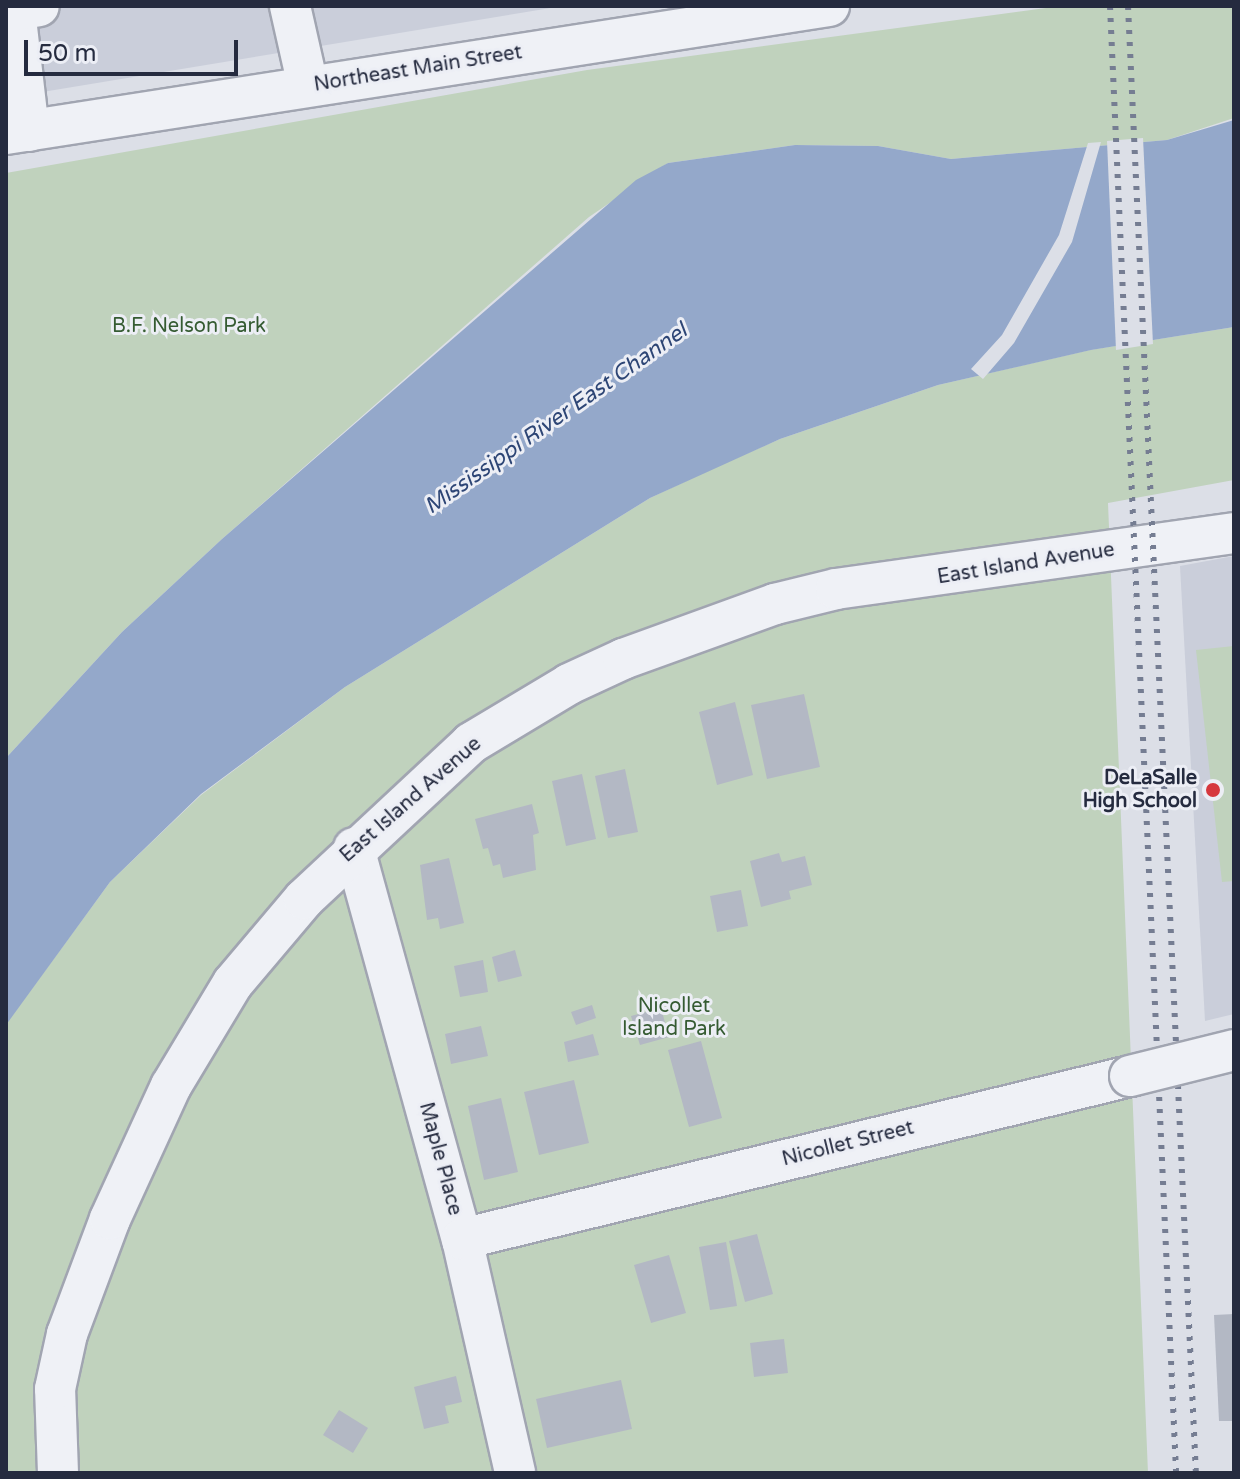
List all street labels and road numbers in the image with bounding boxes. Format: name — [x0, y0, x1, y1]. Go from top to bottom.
street label: Northeast Main Street — [312, 41, 524, 97]
street label: East Island Avenue — [936, 538, 1116, 590]
street label: East Island Avenue — [336, 732, 486, 868]
street label: Maple Place — [413, 1100, 467, 1218]
street label: Nicollet Street — [780, 1116, 916, 1172]

